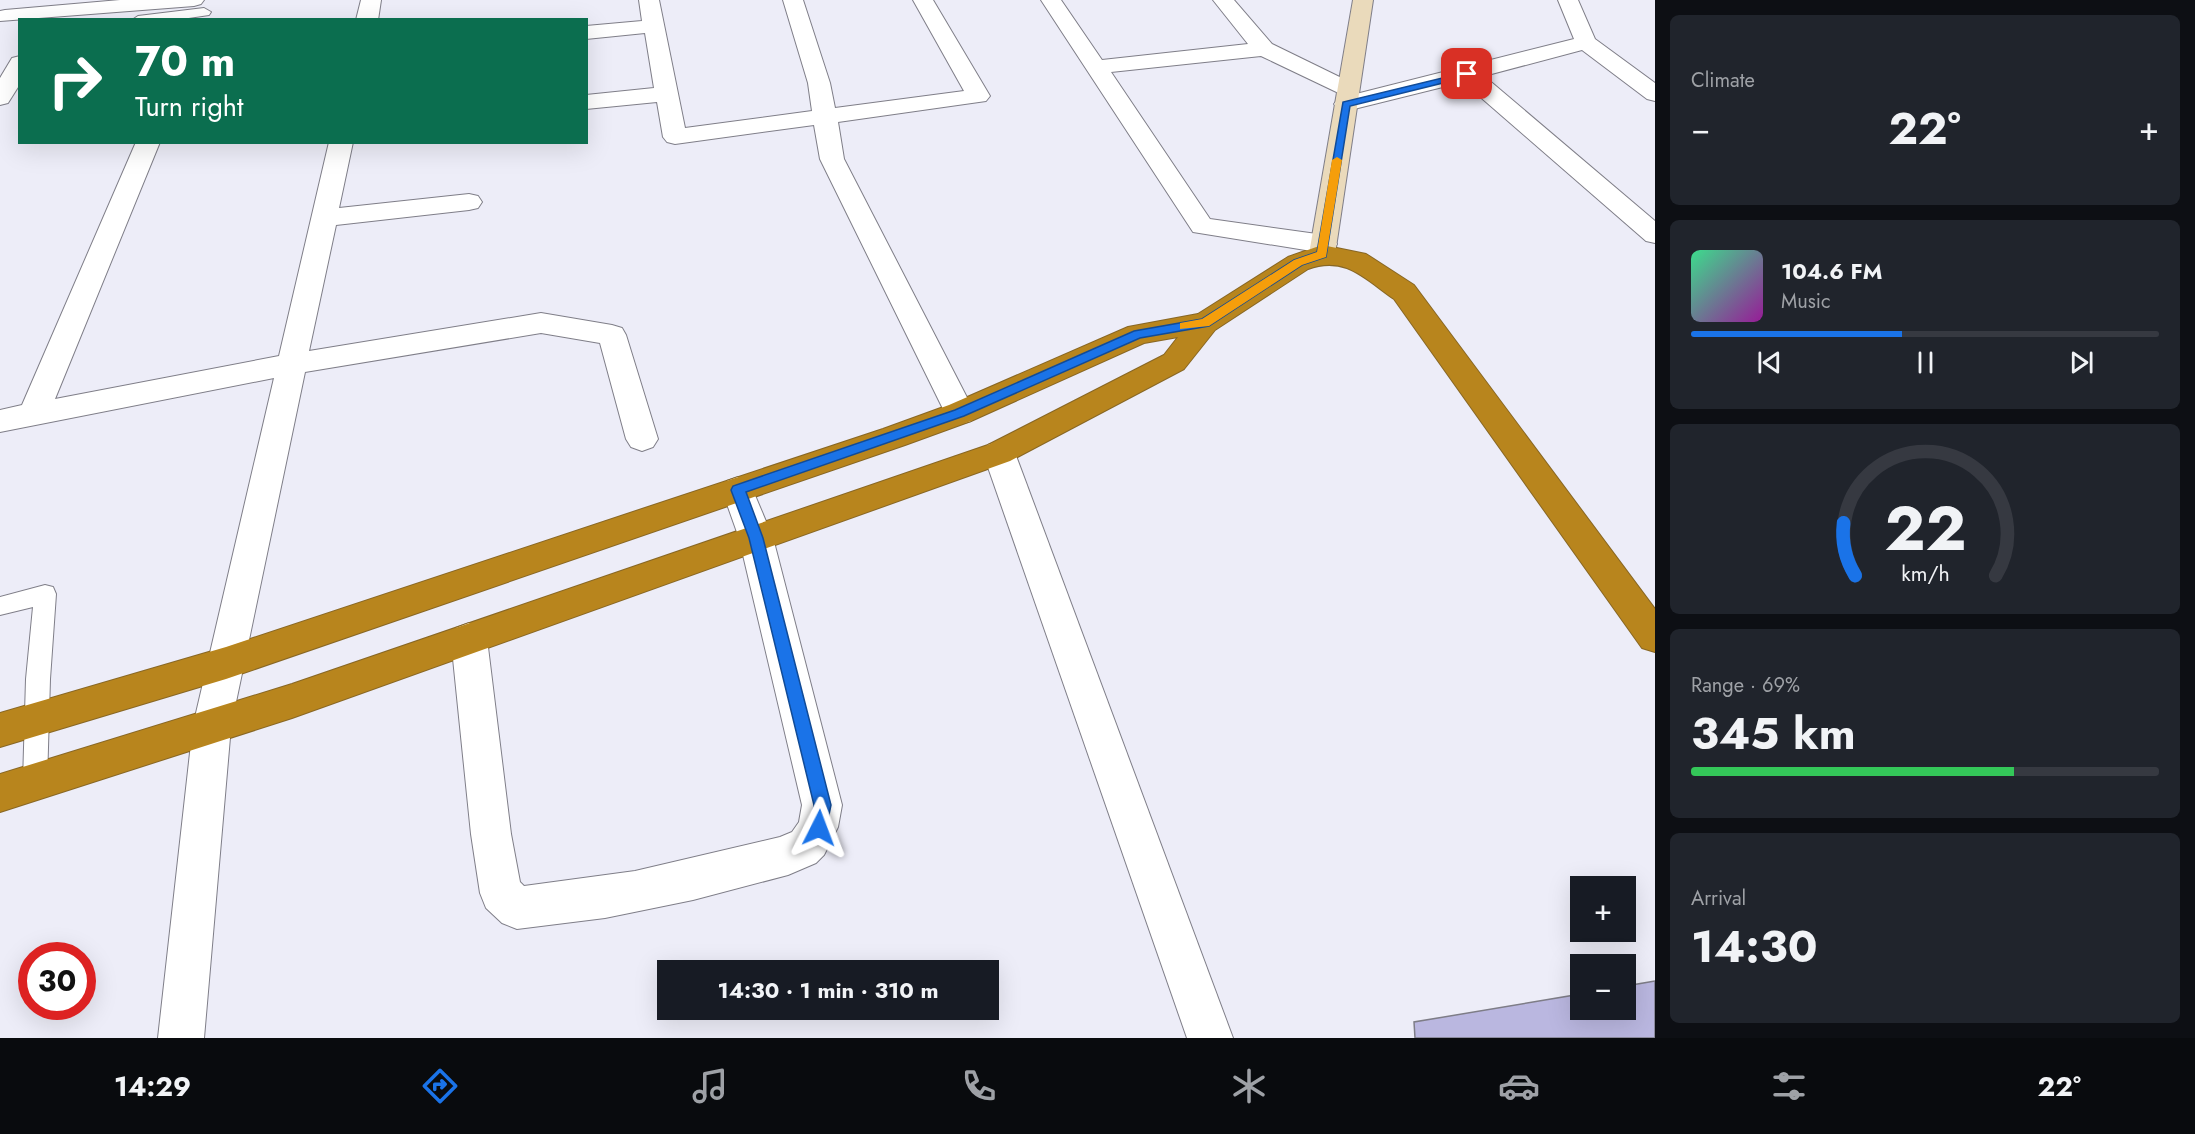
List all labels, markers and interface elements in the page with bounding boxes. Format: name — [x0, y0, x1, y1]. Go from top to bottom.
text: 70 m — [135, 31, 235, 92]
icon: right — [36, 42, 114, 120]
pin — [1441, 48, 1492, 99]
icon: arrive — [1450, 57, 1483, 90]
text: Climate — [1691, 66, 1755, 95]
text: Turn right — [135, 87, 243, 126]
text: 22° — [1888, 96, 1961, 161]
text: − — [1691, 105, 1710, 152]
text: + — [2139, 105, 2159, 152]
text: 104.6 FM — [1781, 255, 1882, 287]
text: Music — [1781, 287, 1831, 316]
icon: previous — [1753, 346, 1786, 379]
icon: pause — [1909, 346, 1942, 379]
icon: next — [2065, 346, 2098, 379]
text: 22 — [1884, 483, 1966, 573]
text: km/h — [1901, 558, 1949, 589]
text: Range · 69% — [1691, 671, 1800, 700]
text: 345 km — [1691, 701, 1856, 766]
position arrow — [787, 796, 851, 860]
map controls — [1570, 876, 1636, 1020]
button: + — [1570, 876, 1636, 942]
text: Arrival — [1691, 884, 1746, 913]
text: 14:30 — [1691, 914, 1818, 979]
speed limit sign: 30 — [18, 942, 96, 1020]
button: − — [1570, 954, 1636, 1020]
text: 14:30 · 1 min · 310 m — [717, 974, 939, 1006]
icon: directions — [419, 1065, 461, 1107]
icon: music — [689, 1065, 731, 1107]
icon: phone — [958, 1065, 1000, 1107]
icon: climate — [1228, 1065, 1270, 1107]
icon: car — [1498, 1065, 1540, 1107]
icon: filters — [1768, 1065, 1810, 1107]
text: 14:29 — [114, 1067, 191, 1106]
text: 22° — [2038, 1067, 2081, 1106]

